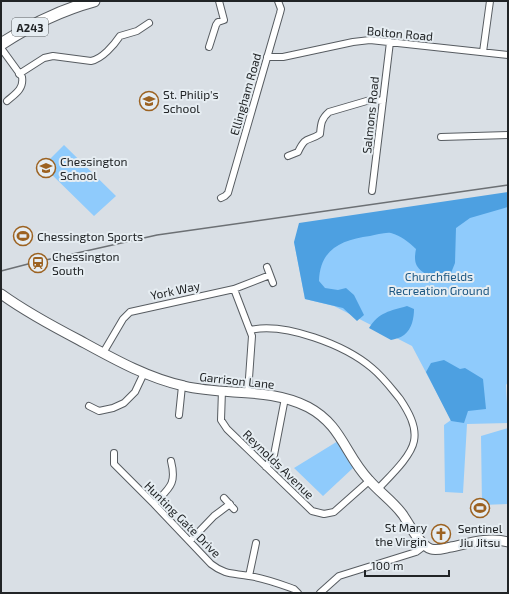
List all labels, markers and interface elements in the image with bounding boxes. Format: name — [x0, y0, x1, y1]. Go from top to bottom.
road number: A243 — [12, 18, 48, 36]
street label: Bolton Road — [366, 23, 434, 43]
street label: Ellingham Road — [227, 51, 263, 137]
street label: Salmons Road — [359, 76, 381, 154]
place label: St. Philip's School — [163, 87, 219, 115]
school or university icon: St. Philip's School — [138, 90, 160, 112]
place label: Chessington School — [60, 154, 127, 182]
school or university icon: Chessington School — [35, 157, 57, 179]
sports icon: Chessington Sports — [12, 225, 34, 247]
place label: Chessington Sports — [37, 229, 143, 243]
place label: Chessington South — [52, 249, 119, 277]
station icon: Chessington South — [27, 252, 49, 274]
park label: Churchfields Recreation Ground — [388, 269, 490, 297]
street label: York Way — [149, 278, 202, 302]
street label: Garrison Lane — [199, 369, 275, 391]
street label: Reynolds Avenue — [241, 427, 317, 501]
street label: Hunting Gate Drive — [142, 478, 224, 560]
sports icon: Sentinel Jiu Jitsu — [469, 497, 491, 519]
place label: St Mary the Virgin — [375, 520, 428, 548]
place label: Sentinel Jiu Jitsu — [458, 521, 503, 549]
church icon: St Mary the Virgin — [430, 523, 452, 545]
scale bar — [365, 552, 449, 578]
text: 100 m — [371, 558, 403, 572]

